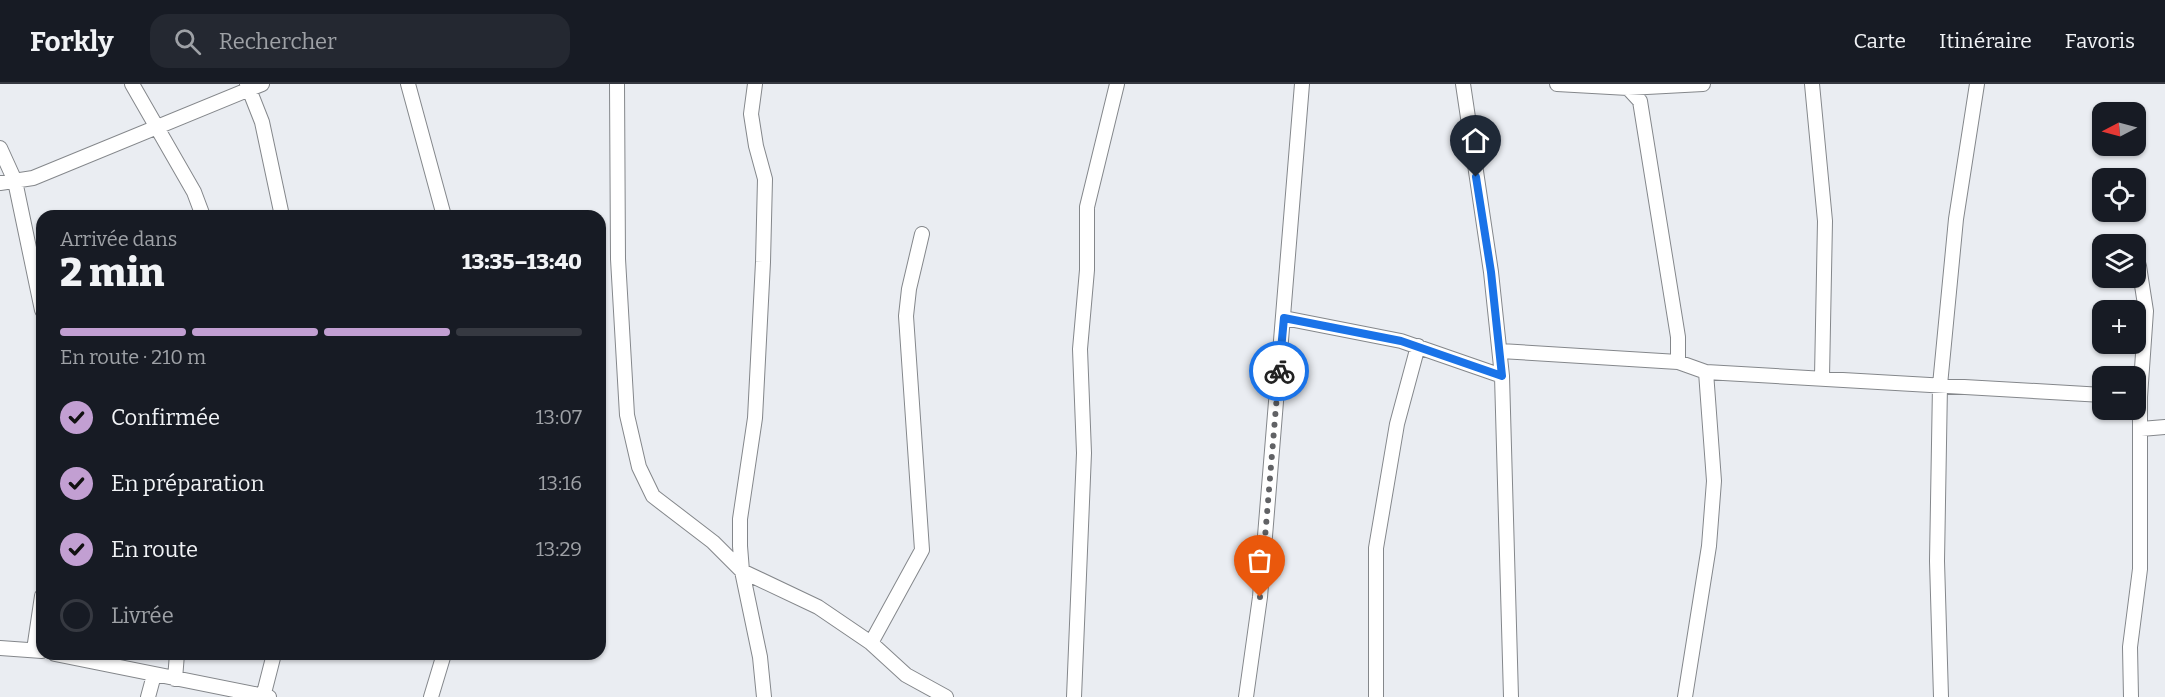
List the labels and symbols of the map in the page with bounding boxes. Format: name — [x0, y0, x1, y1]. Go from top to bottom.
north arrow — [2092, 102, 2146, 156]
pin — [1450, 115, 1501, 177]
courier — [1249, 341, 1309, 401]
pin — [1234, 535, 1285, 597]

